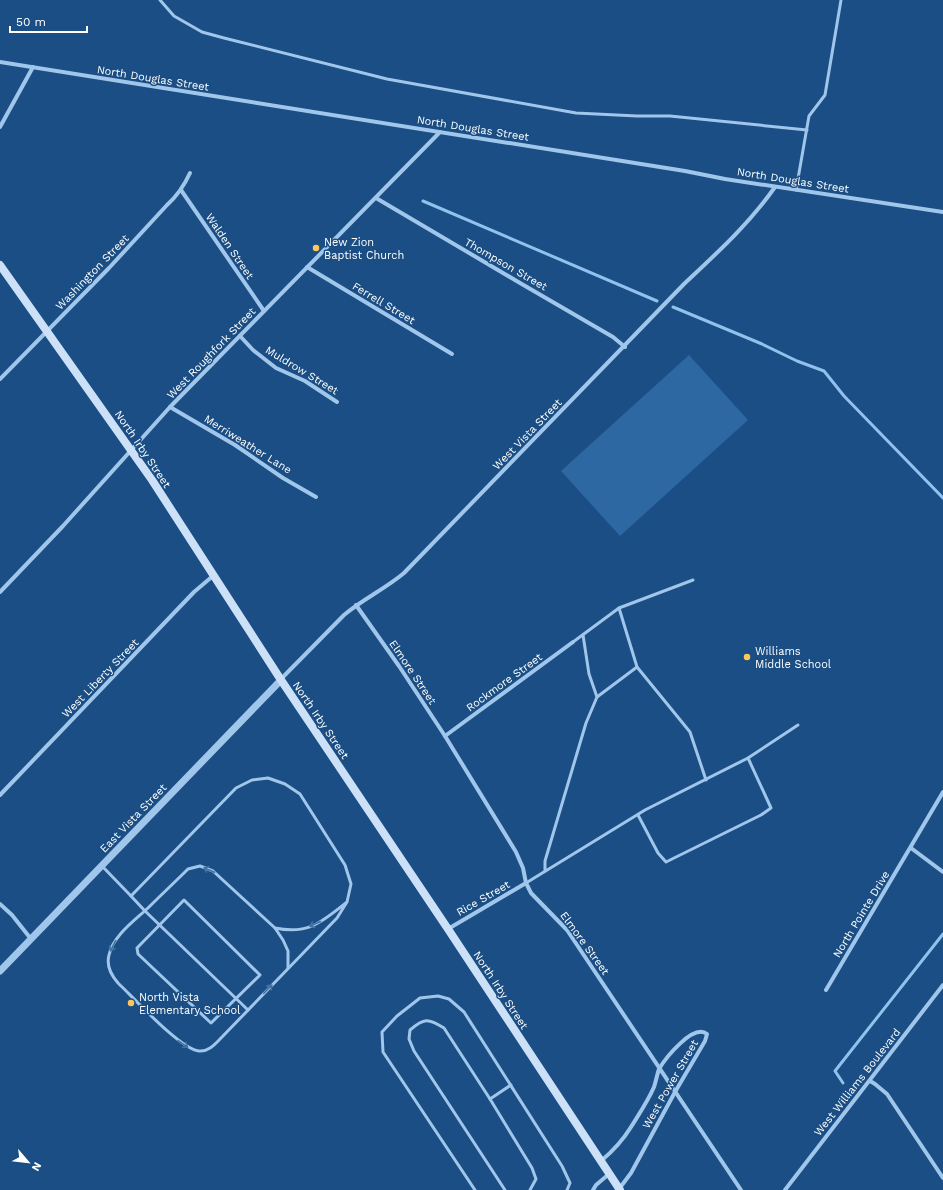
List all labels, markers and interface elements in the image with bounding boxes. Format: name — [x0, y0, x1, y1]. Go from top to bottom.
scale bar — [10, 8, 87, 34]
text: 50 m — [16, 15, 46, 29]
street label: North Douglas Street — [96, 63, 210, 94]
street label: North Douglas Street — [416, 113, 530, 144]
street label: North Douglas Street — [736, 165, 850, 196]
street label: Walden Street — [203, 211, 257, 282]
street label: Washington Street — [53, 232, 132, 313]
street label: Thompson Street — [462, 235, 550, 294]
place label: New Zion Baptist Church — [324, 236, 404, 262]
marker: New Zion Baptist Church — [311, 243, 321, 253]
street label: Ferrell Street — [350, 280, 418, 327]
street label: West Roughfork Street — [164, 305, 259, 402]
street label: Muldrow Street — [263, 344, 341, 398]
street label: West Vista Street — [490, 396, 565, 473]
street label: North Irby Street — [112, 408, 174, 491]
street label: Merriweather Lane — [202, 412, 294, 477]
street label: West Liberty Street — [59, 636, 142, 720]
street label: Elmore Street — [386, 638, 439, 707]
place label: Williams Middle School — [755, 645, 832, 671]
street label: Rockmore Street — [464, 650, 545, 714]
marker: Williams Middle School — [742, 652, 752, 662]
street label: North Irby Street — [290, 679, 352, 762]
street label: East Vista Street — [97, 781, 170, 855]
one-way arrow — [203, 865, 215, 873]
street label: North Pointe Drive — [830, 869, 892, 960]
street label: Rice Street — [454, 878, 513, 919]
street label: Elmore Street — [557, 909, 612, 978]
one-way arrow — [309, 921, 321, 928]
one-way arrow — [109, 940, 116, 952]
street label: North Irby Street — [470, 949, 531, 1032]
one-way arrow — [263, 984, 273, 994]
place label: North Vista Elementary School — [139, 991, 241, 1017]
marker: North Vista Elementary School — [126, 998, 136, 1008]
street label: West Williams Boulevard — [811, 1026, 903, 1139]
street label: West Power Street — [640, 1037, 701, 1131]
one-way arrow — [177, 1040, 188, 1048]
north arrow — [8, 1142, 48, 1182]
text: N — [29, 1160, 44, 1173]

